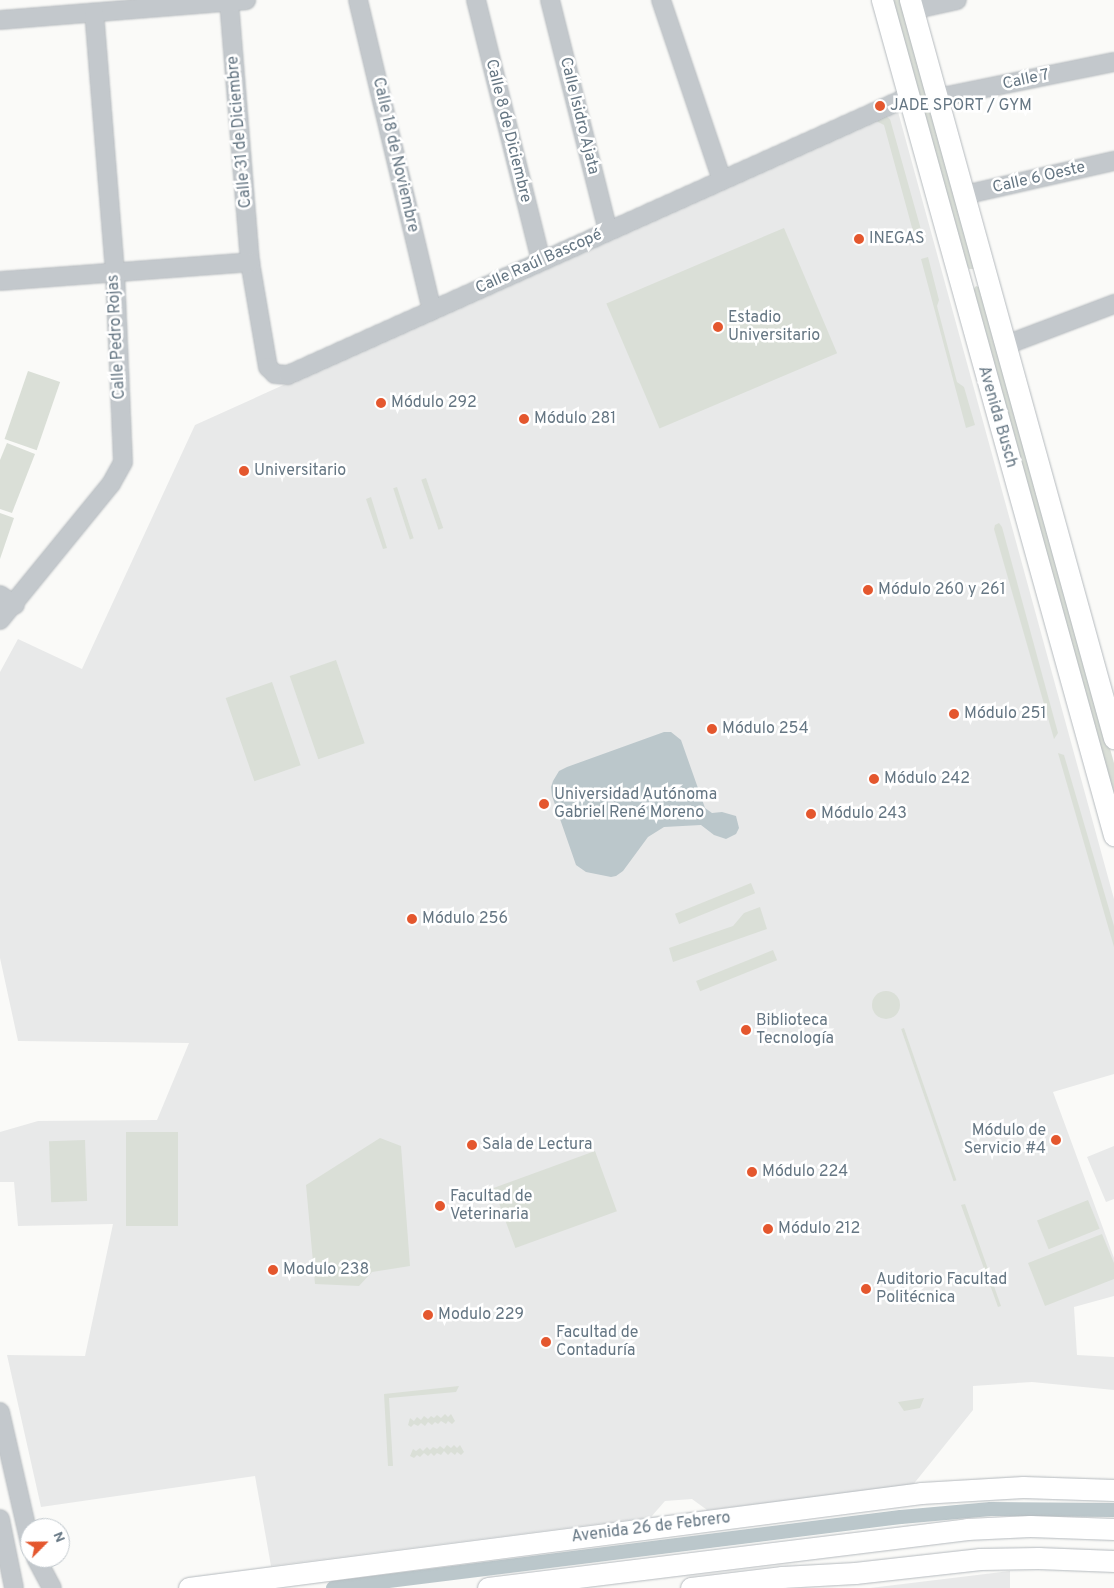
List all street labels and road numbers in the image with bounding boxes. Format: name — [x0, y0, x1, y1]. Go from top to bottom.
street label: Calle 31 de Diciembre — [224, 55, 256, 209]
street label: Calle Isidro Ajata — [555, 55, 603, 177]
street label: Calle 8 de Diciembre — [481, 57, 535, 205]
street label: Calle 7 — [1001, 66, 1051, 94]
street label: Calle 18 de Noviembre — [368, 76, 422, 234]
street label: Calle 6 Oeste — [991, 158, 1087, 198]
street label: Calle Raúl Bascopé — [473, 225, 605, 299]
street label: Calle Pedro Rojas — [104, 274, 130, 400]
street label: Avenida Busch — [973, 364, 1021, 470]
street label: Avenida 26 de Febrero — [570, 1509, 732, 1547]

